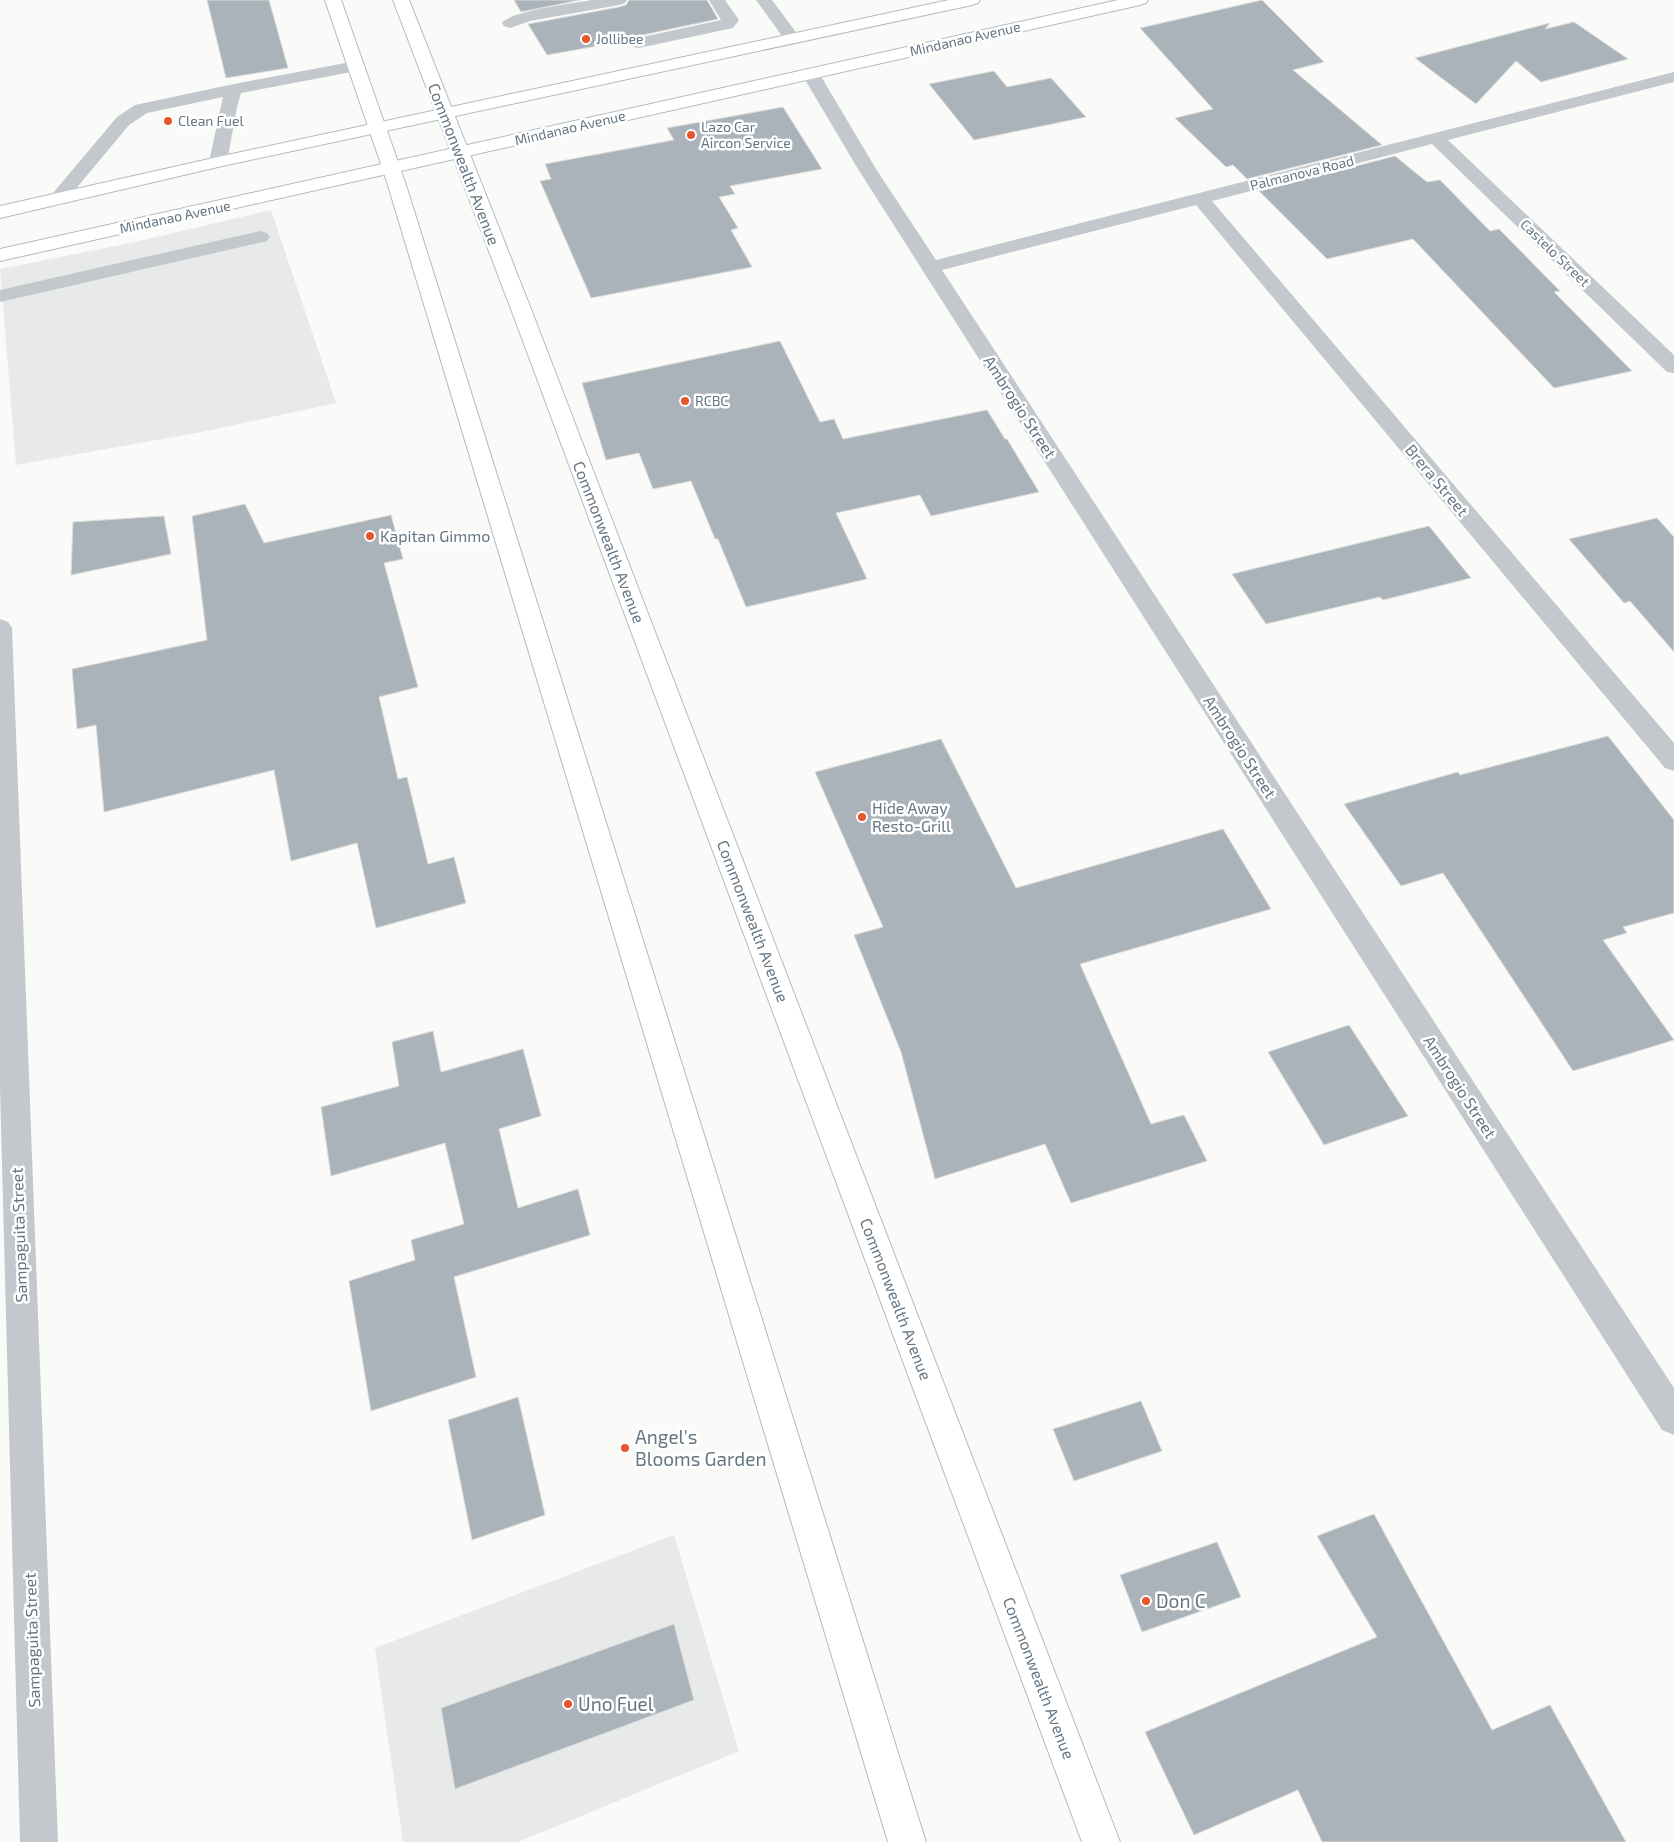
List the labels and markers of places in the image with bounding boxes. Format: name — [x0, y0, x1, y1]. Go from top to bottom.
place label: Jollibee — [596, 30, 644, 47]
marker: Jollibee — [580, 33, 592, 45]
place label: Clean Fuel — [178, 112, 244, 129]
marker: Clean Fuel — [162, 115, 174, 127]
place label: Lazo Car Aircon Service — [701, 118, 791, 151]
marker: Lazo Car Aircon Service — [685, 129, 697, 141]
place label: RCBC — [695, 392, 728, 409]
marker: RCBC — [679, 395, 691, 407]
place label: Kapitan Gimmo — [380, 526, 490, 545]
marker: Kapitan Gimmo — [364, 530, 376, 542]
place label: Hide Away Resto-Grill — [872, 798, 951, 835]
marker: Hide Away Resto-Grill — [856, 811, 868, 823]
place label: Angel's Blooms Garden — [635, 1425, 766, 1470]
marker: Angel's Blooms Garden — [619, 1442, 631, 1454]
place label: Don C — [1156, 1589, 1206, 1612]
marker: Don C — [1140, 1595, 1152, 1607]
place label: Uno Fuel — [578, 1692, 654, 1715]
marker: Uno Fuel — [562, 1698, 574, 1710]

